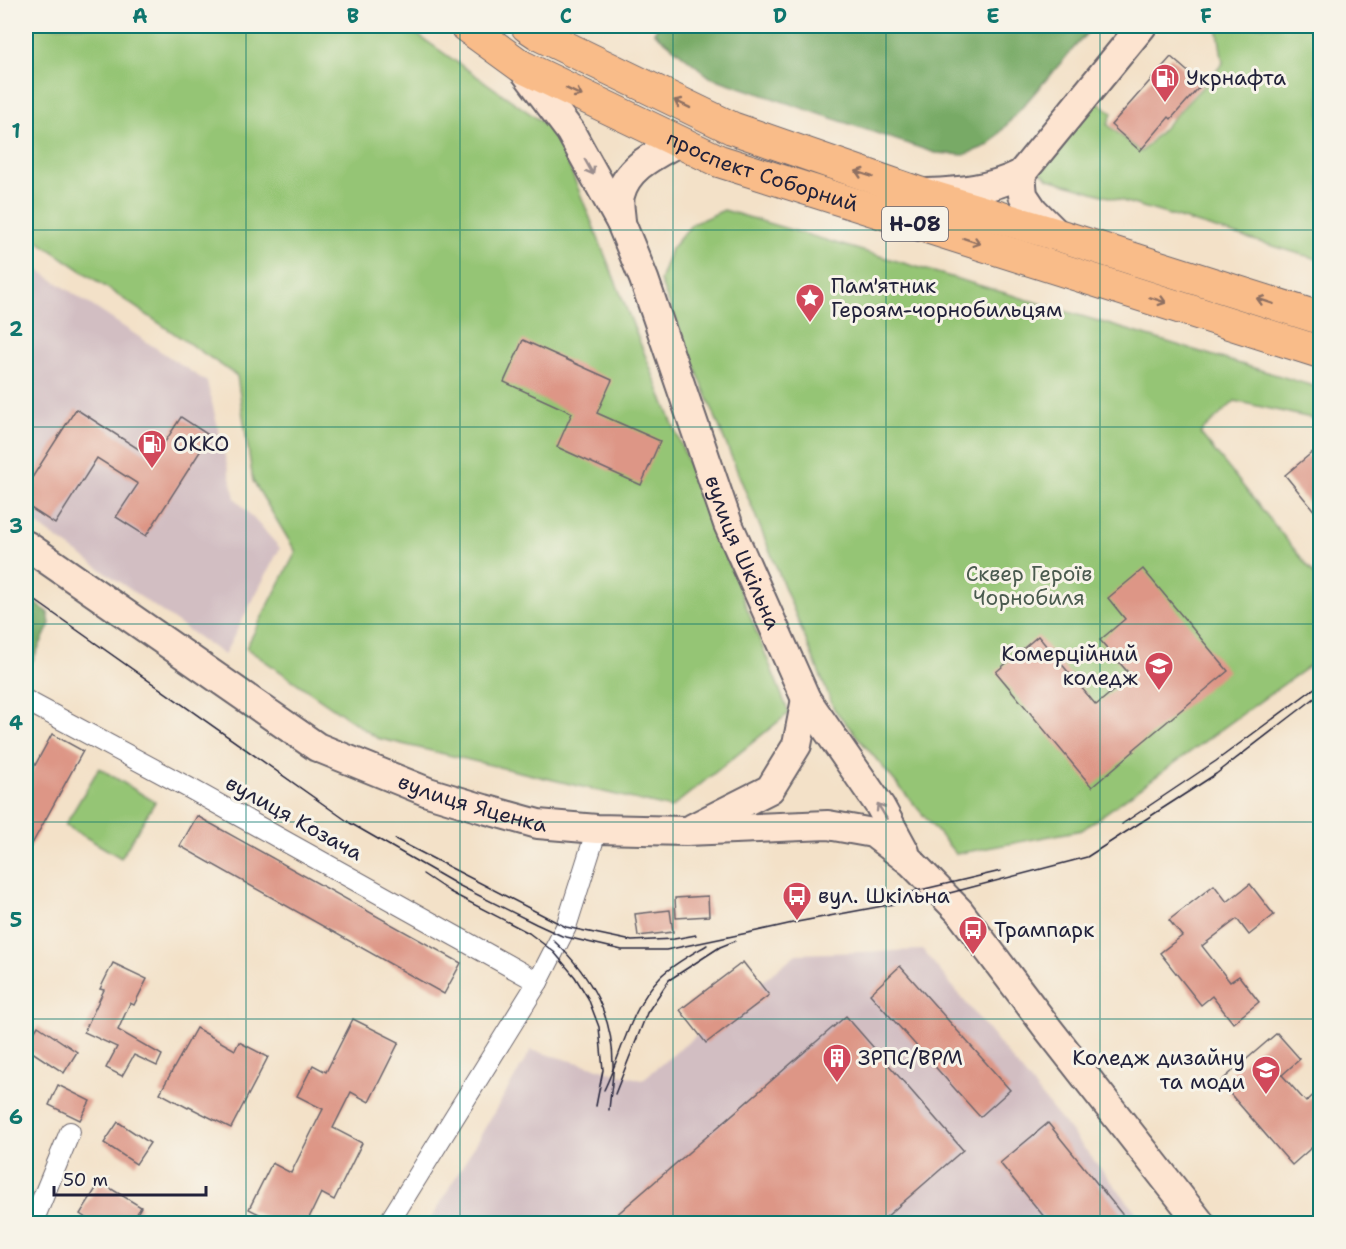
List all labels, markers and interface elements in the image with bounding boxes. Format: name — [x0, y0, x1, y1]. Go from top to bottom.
text: A — [132, 3, 148, 29]
text: B — [347, 3, 359, 29]
text: C — [560, 3, 572, 29]
text: D — [773, 3, 787, 29]
text: E — [986, 3, 1000, 29]
text: F — [1200, 3, 1212, 29]
fuel station icon: Укрнафта — [1149, 62, 1181, 104]
place label: Укрнафта — [1186, 64, 1286, 92]
one-way arrow — [565, 86, 583, 98]
one-way arrow — [674, 98, 692, 110]
text: 1 — [11, 118, 21, 144]
street label: проспект Соборний — [662, 124, 862, 218]
one-way arrow — [584, 157, 595, 175]
one-way arrow — [855, 168, 874, 179]
road number: Н-08 — [882, 207, 948, 241]
one-way arrow — [962, 237, 981, 248]
place label: Пам'ятник Героям-чорнобильцям — [831, 272, 1062, 324]
place icon: Пам'ятник Героям-чорнобильцям — [794, 282, 826, 324]
one-way arrow — [1256, 294, 1275, 305]
one-way arrow — [1148, 296, 1167, 307]
text: 2 — [9, 316, 23, 342]
fuel station icon: ОККО — [136, 428, 168, 470]
place label: ОККО — [173, 430, 229, 458]
street label: вулиця Шкільна — [698, 472, 787, 634]
text: 3 — [9, 513, 23, 539]
park label: Сквер Героїв Чорнобиля — [966, 560, 1092, 612]
place label: Комерційний коледж — [1001, 640, 1138, 692]
school or university icon: Комерційний коледж — [1143, 650, 1175, 692]
text: 4 — [9, 710, 23, 736]
street label: вулиця Яценка — [394, 767, 548, 839]
street label: вулиця Козача — [221, 769, 367, 867]
one-way arrow — [876, 803, 888, 820]
bus stop icon: вул. Шкільна — [781, 880, 813, 922]
place label: вул. Шкільна — [818, 882, 950, 910]
text: 5 — [10, 907, 22, 933]
bus stop icon: Трампарк — [957, 914, 989, 956]
place label: Трампарк — [994, 916, 1094, 944]
building icon: ЗРПС/ВРМ — [821, 1042, 853, 1084]
place label: ЗРПС/ВРМ — [858, 1044, 963, 1072]
place label: Коледж дизайну та моди — [1072, 1044, 1245, 1096]
school or university icon: Коледж дизайну та моди — [1250, 1054, 1282, 1096]
text: 6 — [9, 1104, 23, 1130]
scale bar — [54, 1159, 206, 1197]
text: 50 m — [63, 1168, 108, 1192]

